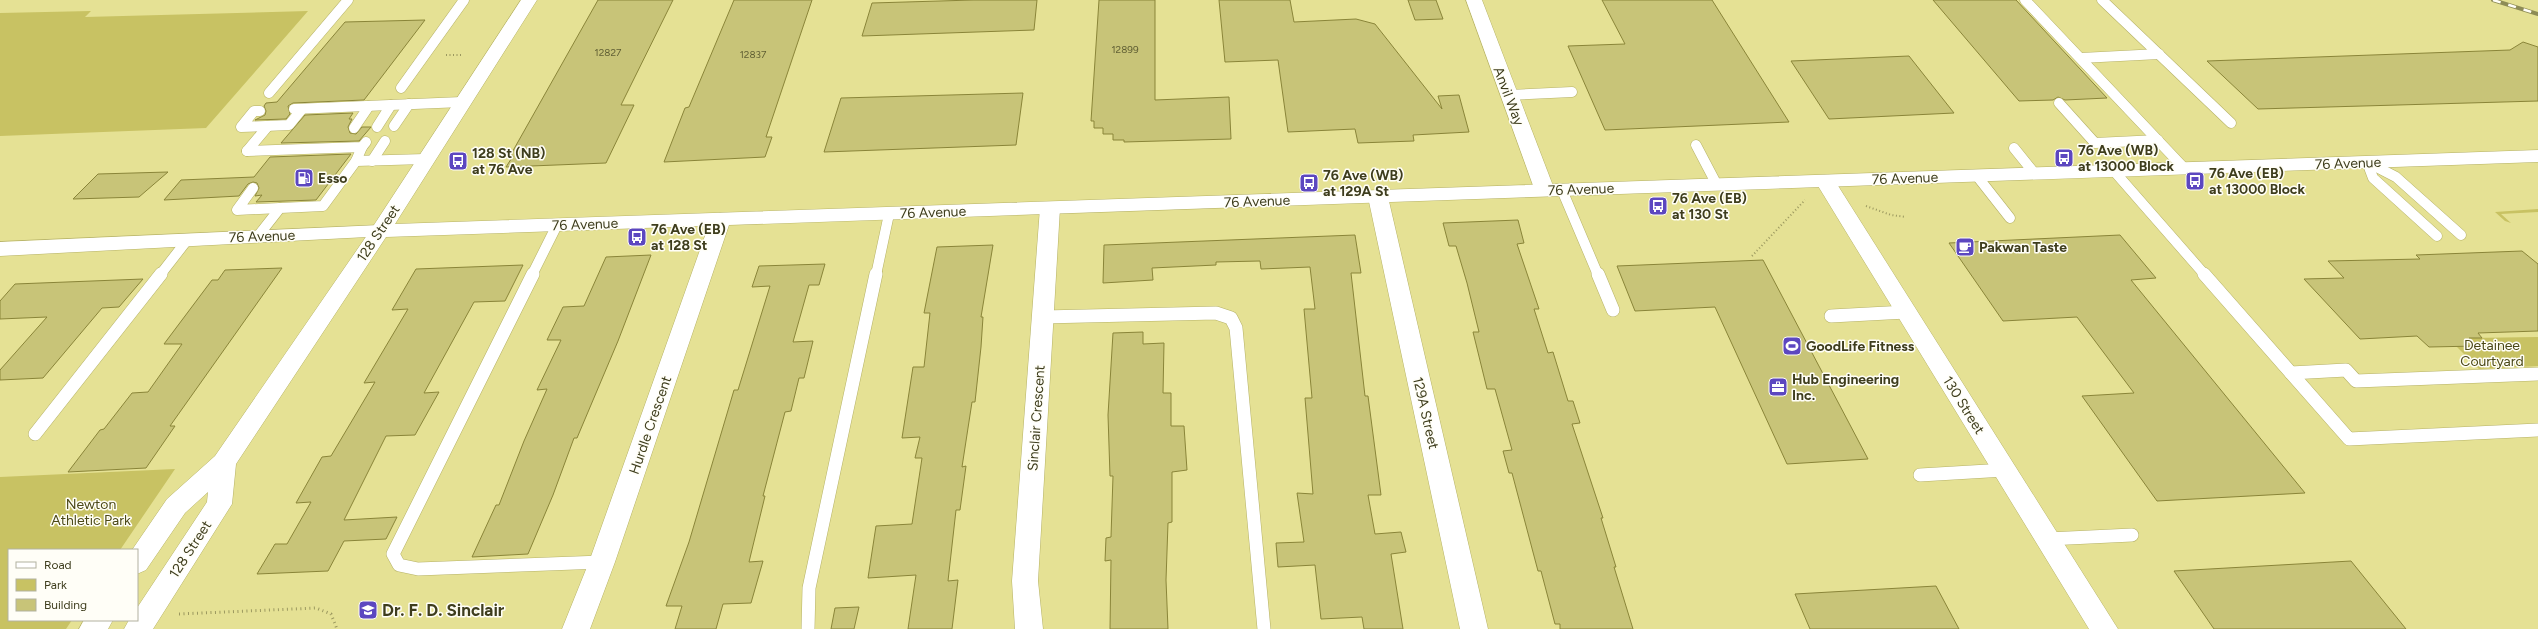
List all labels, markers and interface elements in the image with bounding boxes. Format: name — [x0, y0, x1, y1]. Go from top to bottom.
house number: 12899 — [1111, 43, 1139, 56]
house number: 12827 — [595, 46, 622, 59]
house number: 12837 — [740, 48, 767, 61]
street label: Anvil Way — [1490, 64, 1528, 129]
place label: 76 Ave (WB) at 13000 Block — [2078, 142, 2174, 175]
place label: 128 St (NB) at 76 Ave — [472, 145, 545, 178]
bus stop icon: 76 Ave (WB) at 13000 Block — [2053, 147, 2075, 169]
bus stop icon: 128 St (NB) at 76 Ave — [447, 150, 469, 172]
street label: 76 Avenue — [2315, 154, 2382, 173]
place label: 76 Ave (EB) at 13000 Block — [2209, 165, 2305, 198]
fuel station icon: Esso — [293, 167, 315, 189]
place label: 76 Ave (WB) at 129A St — [1323, 167, 1403, 200]
street label: 76 Avenue — [1872, 169, 1939, 188]
place label: Esso — [318, 170, 347, 187]
bus stop icon: 76 Ave (EB) at 13000 Block — [2184, 170, 2206, 192]
bus stop icon: 76 Ave (WB) at 129A St — [1298, 172, 1320, 194]
street label: 76 Avenue — [1548, 180, 1615, 199]
place label: 76 Ave (EB) at 130 St — [1672, 190, 1747, 223]
street label: 76 Avenue — [1224, 192, 1291, 211]
bus stop icon: 76 Ave (EB) at 130 St — [1647, 195, 1669, 217]
street label: 128 Street — [353, 202, 404, 265]
street label: 76 Avenue — [900, 203, 967, 222]
street label: 76 Avenue — [552, 215, 619, 234]
place label: 76 Ave (EB) at 128 St — [651, 221, 726, 254]
bus stop icon: 76 Ave (EB) at 128 St — [626, 226, 648, 248]
street label: 76 Avenue — [229, 227, 296, 246]
cafe icon: Pakwan Taste — [1954, 236, 1976, 258]
place label: Pakwan Taste — [1979, 239, 2067, 256]
sports icon: GoodLife Fitness — [1781, 335, 1803, 357]
park label: Detainee Courtyard — [2460, 337, 2524, 370]
place label: GoodLife Fitness — [1806, 338, 1915, 355]
street label: Sinclair Crescent — [1024, 364, 1049, 472]
place label: Hub Engineering Inc. — [1792, 371, 1899, 404]
street label: 130 Street — [1939, 373, 1988, 437]
street label: Hurdle Crescent — [626, 374, 675, 477]
street label: 129A Street — [1409, 375, 1442, 451]
office icon: Hub Engineering Inc. — [1767, 376, 1789, 398]
park label: Newton Athletic Park — [51, 496, 131, 529]
street label: 128 Street — [166, 517, 215, 581]
legend — [8, 549, 138, 621]
text: Road — [44, 558, 72, 572]
text: Park — [44, 578, 67, 592]
text: Building — [44, 598, 87, 612]
school or university icon: Dr. F. D. Sinclair — [357, 599, 379, 621]
place label: Dr. F. D. Sinclair — [382, 600, 505, 620]

